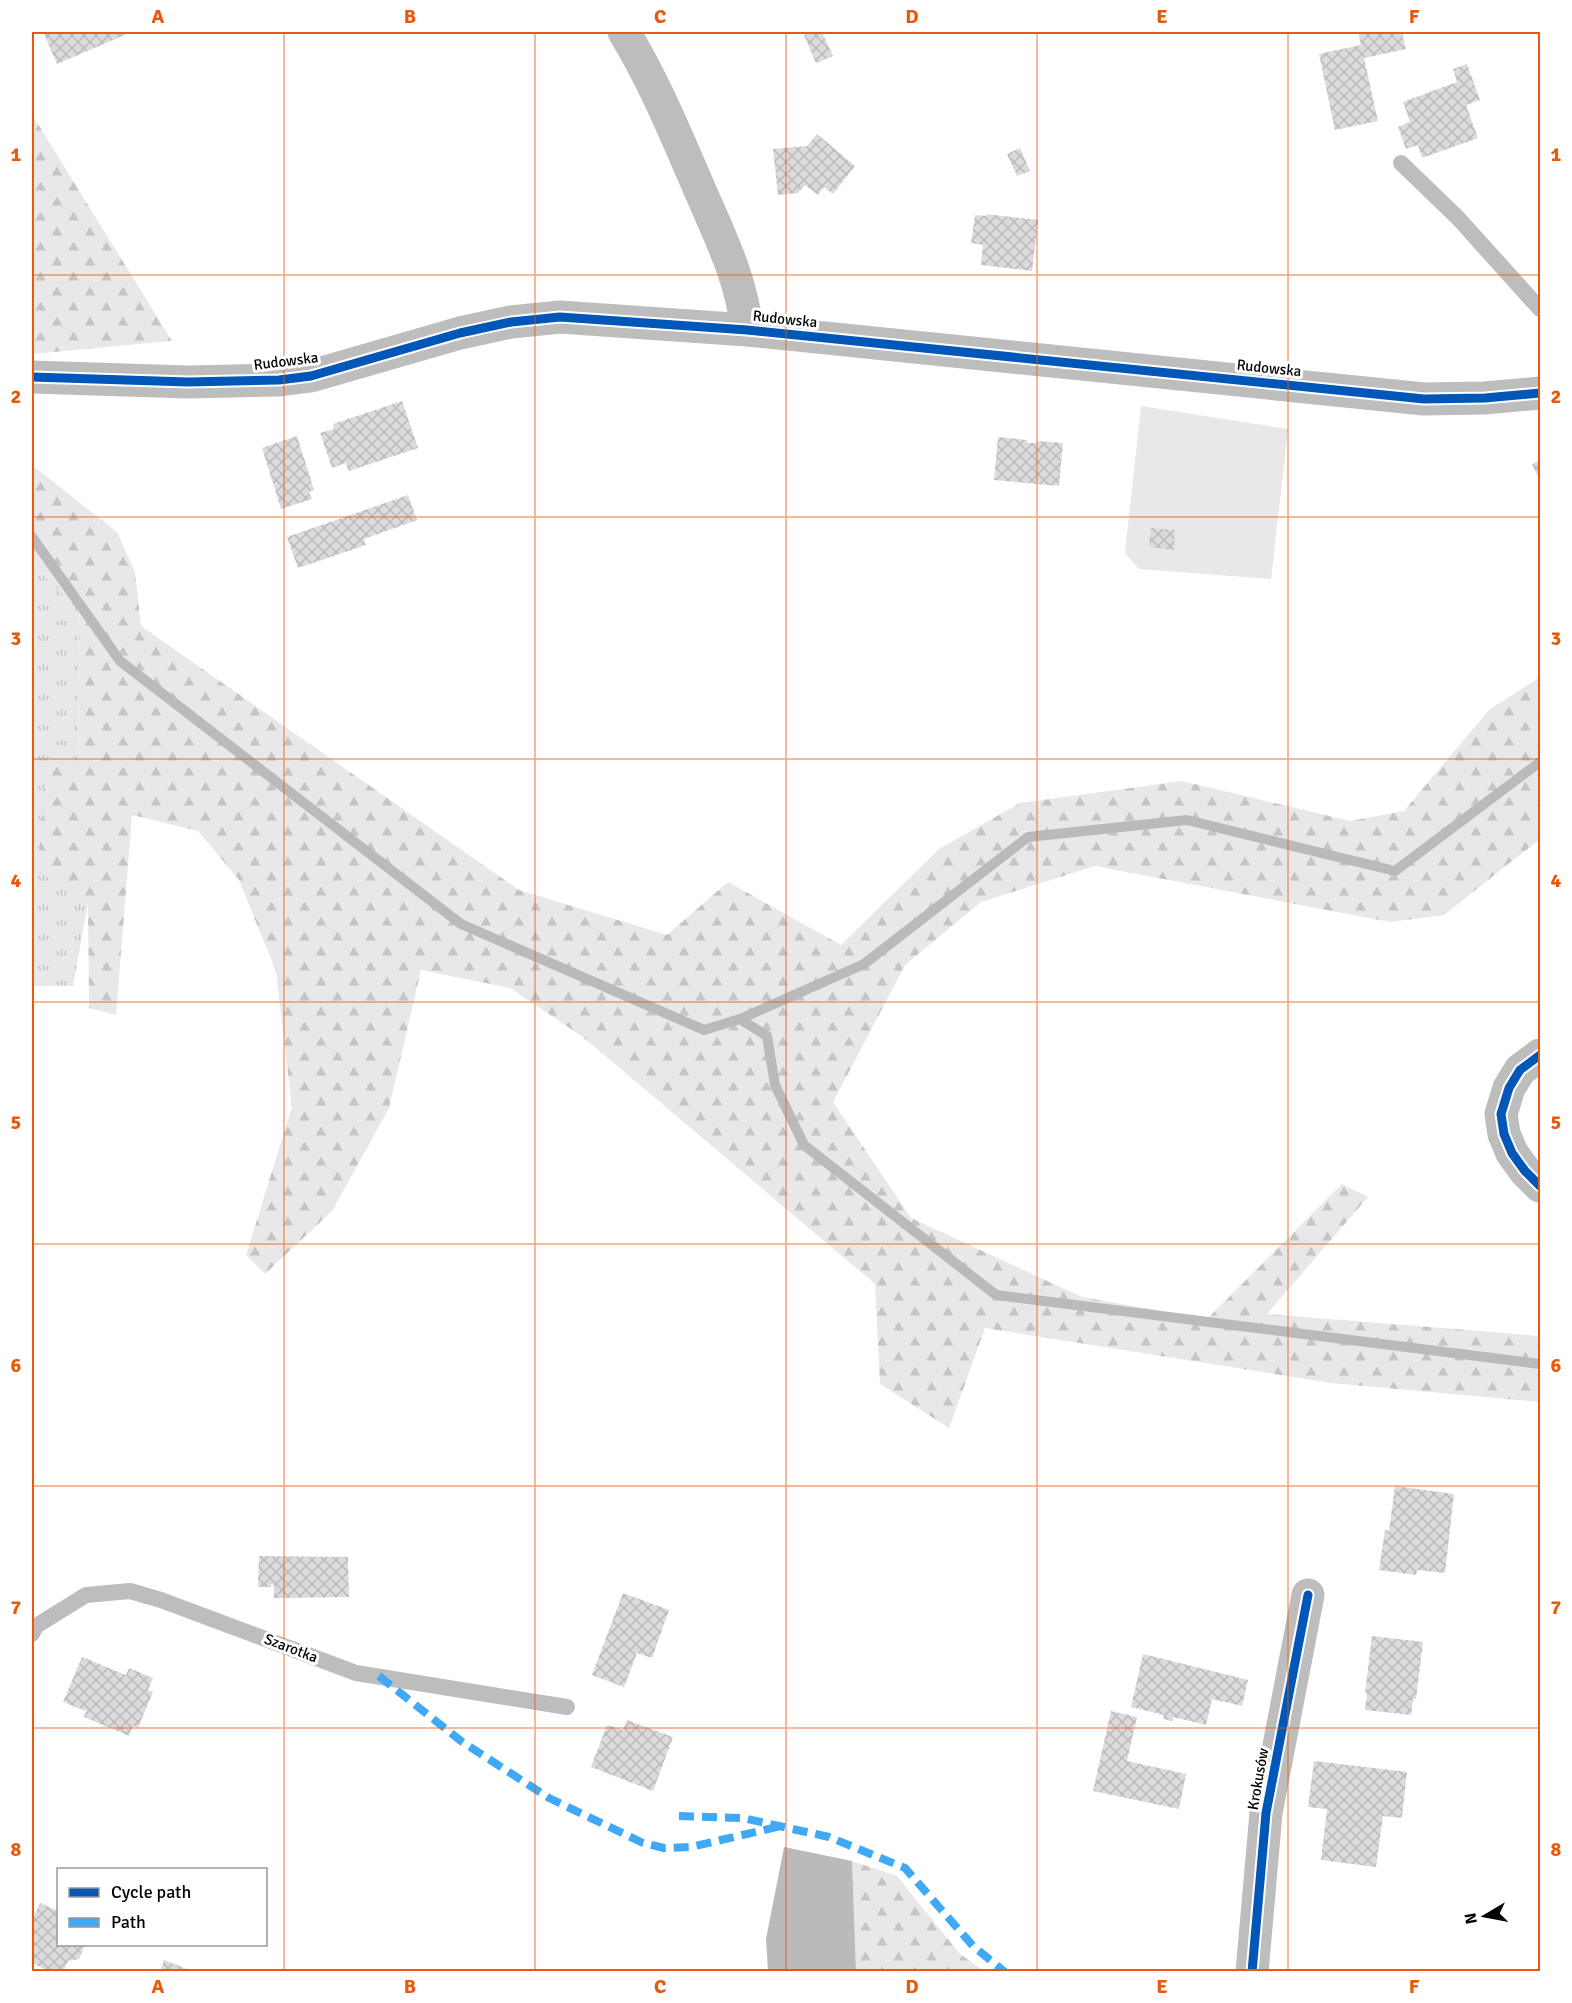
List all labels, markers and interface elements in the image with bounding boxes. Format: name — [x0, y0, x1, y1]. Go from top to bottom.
text: A — [152, 4, 165, 29]
text: B — [404, 4, 416, 29]
text: C — [654, 4, 666, 29]
text: D — [905, 4, 919, 29]
text: E — [1156, 4, 1168, 29]
text: F — [1409, 4, 1420, 29]
text: 1 — [11, 142, 22, 167]
text: 1 — [1551, 142, 1562, 167]
street label: Rudowska — [752, 307, 818, 331]
street label: Rudowska — [253, 348, 319, 374]
street label: Rudowska — [1236, 356, 1302, 380]
text: 2 — [11, 384, 21, 409]
text: 2 — [1551, 384, 1561, 409]
text: 3 — [11, 626, 21, 651]
text: 3 — [1551, 626, 1561, 651]
text: 4 — [11, 868, 22, 893]
text: 4 — [1551, 868, 1562, 893]
text: 5 — [11, 1110, 21, 1135]
text: 5 — [1551, 1110, 1561, 1135]
text: 6 — [11, 1353, 22, 1378]
text: 6 — [1551, 1353, 1562, 1378]
text: 7 — [11, 1595, 22, 1620]
text: 7 — [1551, 1595, 1562, 1620]
street label: Szarotka — [262, 1630, 320, 1666]
street label: Krokusów — [1244, 1747, 1272, 1811]
text: 8 — [11, 1837, 22, 1862]
text: 8 — [1551, 1837, 1562, 1862]
legend — [57, 1868, 267, 1946]
text: Cycle path — [111, 1881, 191, 1903]
north arrow — [1455, 1886, 1515, 1946]
text: Path — [111, 1911, 146, 1933]
text: N — [1460, 1911, 1482, 1926]
text: A — [152, 1974, 165, 1999]
text: B — [404, 1974, 416, 1999]
text: C — [654, 1974, 666, 1999]
text: D — [905, 1974, 919, 1999]
text: E — [1156, 1974, 1168, 1999]
text: F — [1409, 1974, 1420, 1999]

